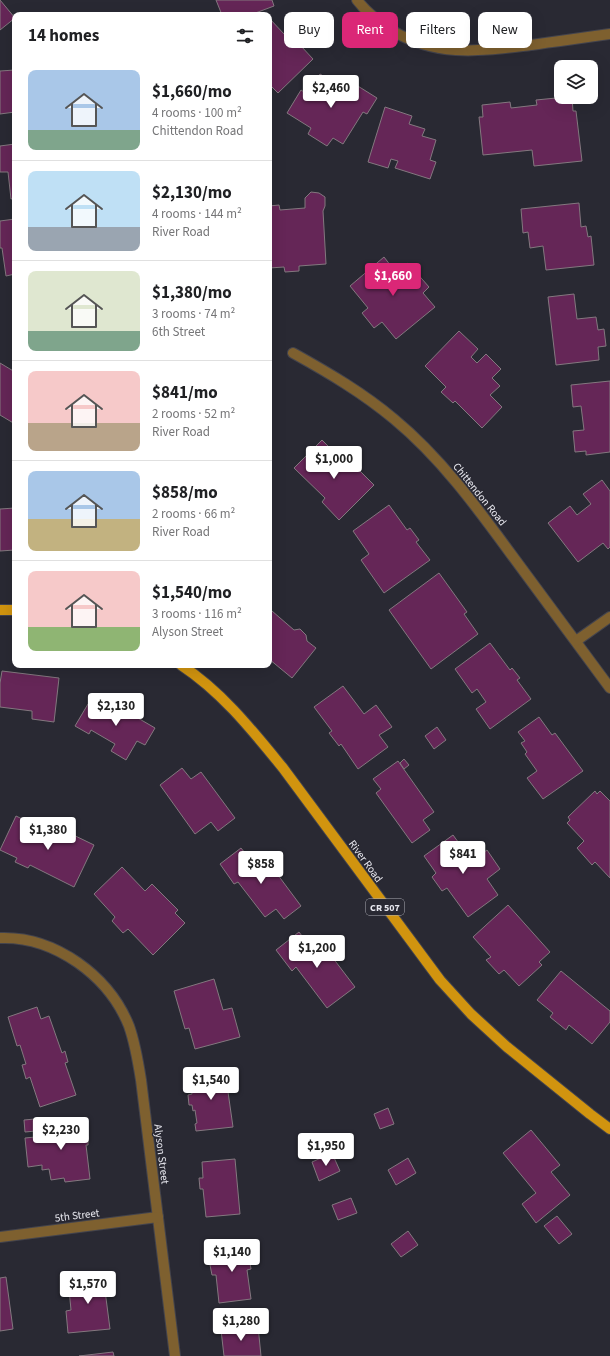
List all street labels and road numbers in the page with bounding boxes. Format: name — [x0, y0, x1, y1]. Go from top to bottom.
street label: Chittendon Road — [449, 460, 510, 529]
street label: River Road — [345, 837, 386, 886]
road number: CR 507 — [366, 899, 404, 915]
street label: Alyson Street — [150, 1123, 173, 1185]
street label: 5th Street — [54, 1205, 101, 1226]

